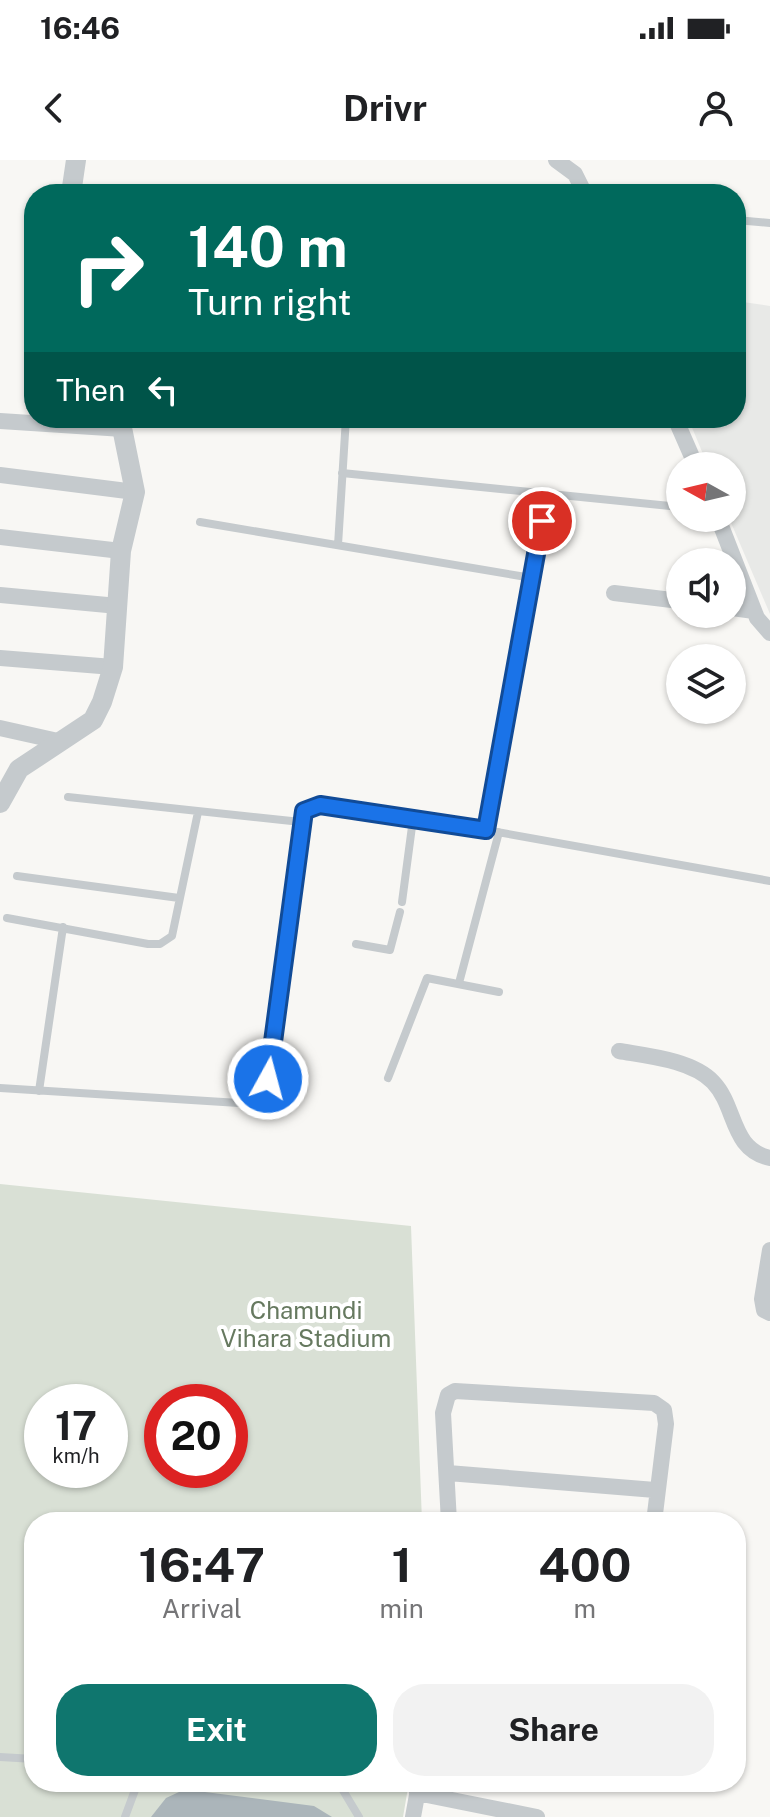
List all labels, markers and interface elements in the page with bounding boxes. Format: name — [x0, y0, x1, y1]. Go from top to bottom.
text: 16:46 — [40, 10, 120, 46]
icon: back — [32, 86, 76, 130]
icon: person — [694, 86, 738, 130]
text: Drivr — [343, 87, 427, 129]
text: 140 m — [188, 214, 348, 280]
icon: right — [56, 216, 160, 320]
text: Turn right — [188, 281, 351, 323]
icon: left — [141, 368, 185, 412]
text: Then — [56, 372, 125, 408]
north arrow — [666, 452, 746, 532]
map controls — [666, 452, 746, 724]
pin — [508, 487, 576, 555]
icon: arrive — [520, 499, 564, 543]
button: sound — [666, 548, 746, 628]
button: layers — [666, 644, 746, 724]
position arrow — [226, 1037, 310, 1121]
park label: Chamundi Vihara Stadium — [221, 1296, 391, 1352]
speed limit sign: 20 — [144, 1384, 248, 1488]
text: 17 — [55, 1402, 97, 1449]
text: km/h — [52, 1444, 100, 1468]
text: 16:47 — [139, 1536, 265, 1593]
text: 1 — [391, 1536, 412, 1593]
text: 400 — [538, 1536, 631, 1593]
text: Arrival — [162, 1593, 242, 1624]
text: min — [380, 1593, 424, 1624]
text: m — [574, 1593, 596, 1624]
button: Exit — [56, 1684, 377, 1776]
button: Share — [393, 1684, 714, 1776]

